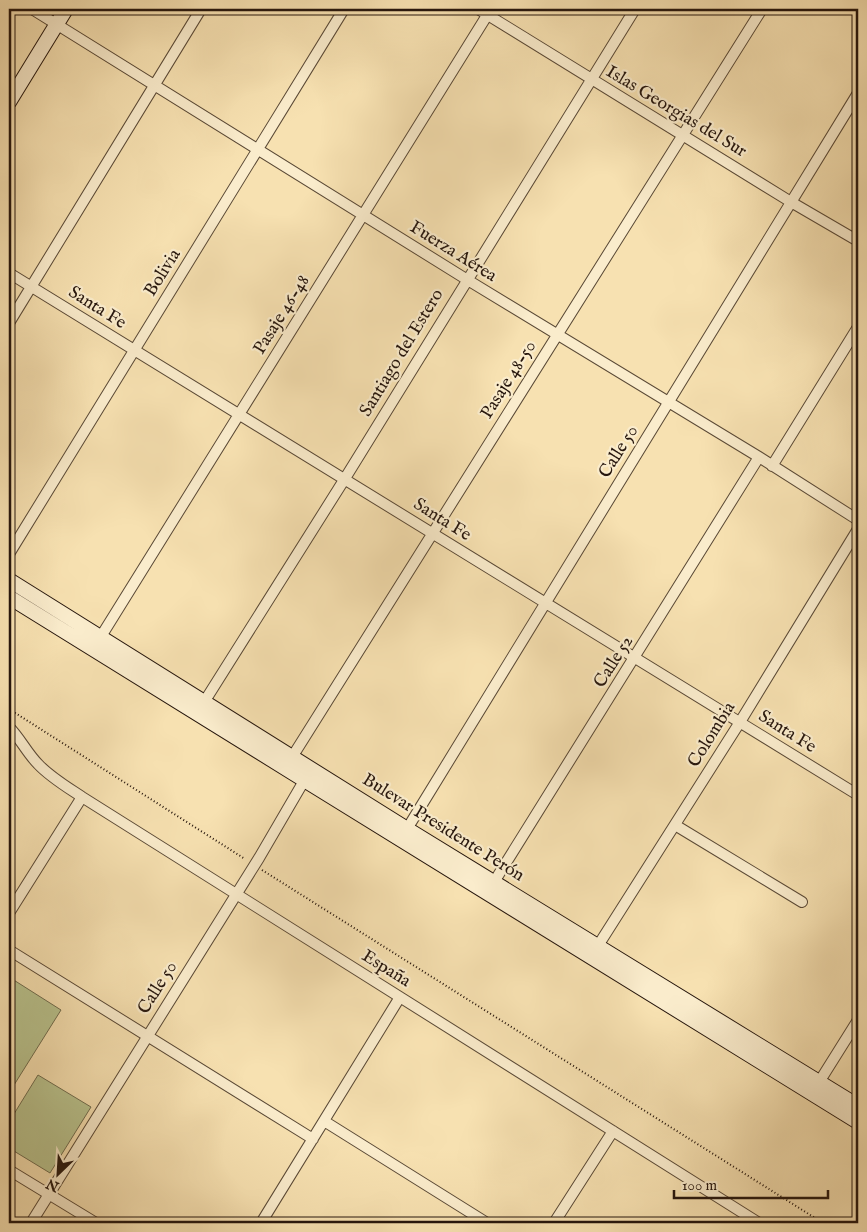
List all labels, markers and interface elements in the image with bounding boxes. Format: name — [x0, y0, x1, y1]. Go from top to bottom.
street label: Islas Georgias del Sur — [601, 61, 751, 163]
street label: Fuerza Aérea — [405, 216, 501, 288]
street label: Bolivia — [140, 245, 187, 301]
street label: Pasaje 46-48 — [249, 271, 315, 359]
street label: Santa Fe — [64, 281, 130, 335]
street label: Santiago del Estero — [355, 285, 449, 421]
street label: Pasaje 48-50 — [476, 337, 542, 423]
street label: Calle 50 — [594, 421, 644, 483]
street label: Santa Fe — [409, 493, 475, 547]
street label: Calle 52 — [589, 632, 639, 692]
street label: Colombia — [683, 698, 741, 772]
street label: Santa Fe — [754, 705, 820, 759]
street label: Bulevar Presidente Perón — [358, 769, 529, 888]
street label: España — [357, 945, 415, 993]
street label: Calle 50 — [133, 957, 183, 1019]
north arrow — [32, 1150, 82, 1200]
scale bar — [674, 1167, 828, 1199]
text: N — [44, 1174, 63, 1196]
text: 100 m — [682, 1176, 718, 1195]

